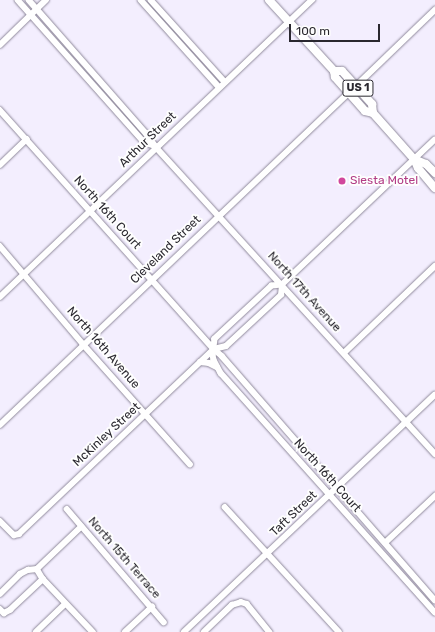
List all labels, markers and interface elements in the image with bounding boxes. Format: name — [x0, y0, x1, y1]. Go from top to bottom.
scale bar — [291, 16, 382, 42]
text: 100 m — [296, 24, 330, 38]
road number: US 1 — [342, 79, 374, 97]
street label: Arthur Street — [116, 109, 180, 171]
street label: North 16th Court — [70, 173, 144, 253]
place label: Siesta Motel — [350, 174, 418, 188]
marker: Siesta Motel — [337, 176, 347, 186]
street label: Cleveland Street — [128, 213, 204, 287]
street label: North 17th Avenue — [264, 249, 344, 335]
street label: North 16th Avenue — [63, 304, 143, 392]
street label: McKinley Street — [70, 400, 144, 470]
street label: North 16th Court — [290, 436, 364, 516]
street label: Taft Street — [268, 488, 320, 540]
street label: North 15th Terrace — [85, 514, 163, 602]

